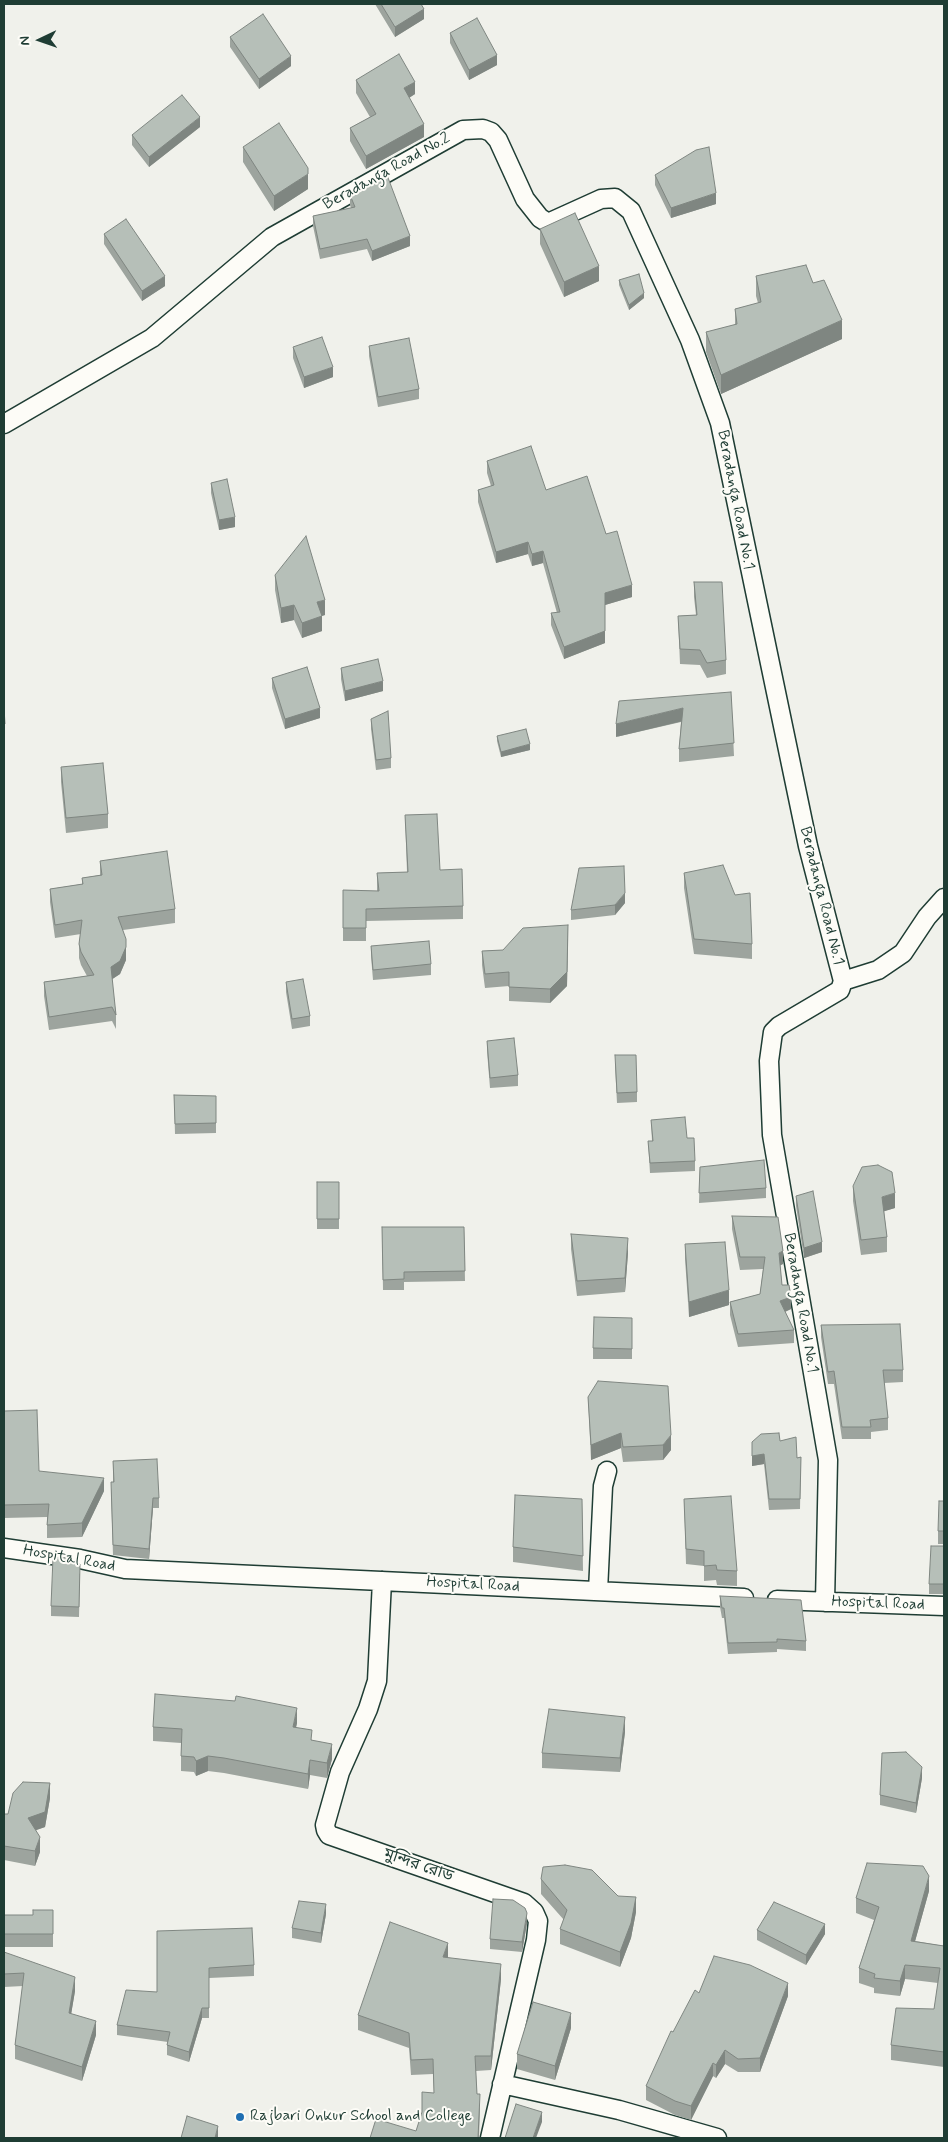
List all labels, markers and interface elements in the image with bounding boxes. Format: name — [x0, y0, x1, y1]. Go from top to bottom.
north arrow — [15, 15, 65, 65]
text: N — [16, 36, 34, 46]
street label: Beradanga Road No.2 — [320, 129, 454, 215]
street label: Beradanga Road No.1 — [712, 429, 758, 571]
street label: Beradanga Road No.1 — [795, 825, 847, 967]
street label: Beradanga Road No.1 — [778, 1232, 822, 1374]
street label: Hospital Road — [21, 1541, 117, 1577]
street label: Hospital Road — [426, 1573, 520, 1597]
street label: Hospital Road — [831, 1593, 925, 1615]
street label: মুন্দির রোড — [381, 1845, 455, 1887]
place label: Rajbari Onkur School and College — [250, 2107, 472, 2127]
marker: Rajbari Onkur School and College — [234, 2111, 246, 2123]

